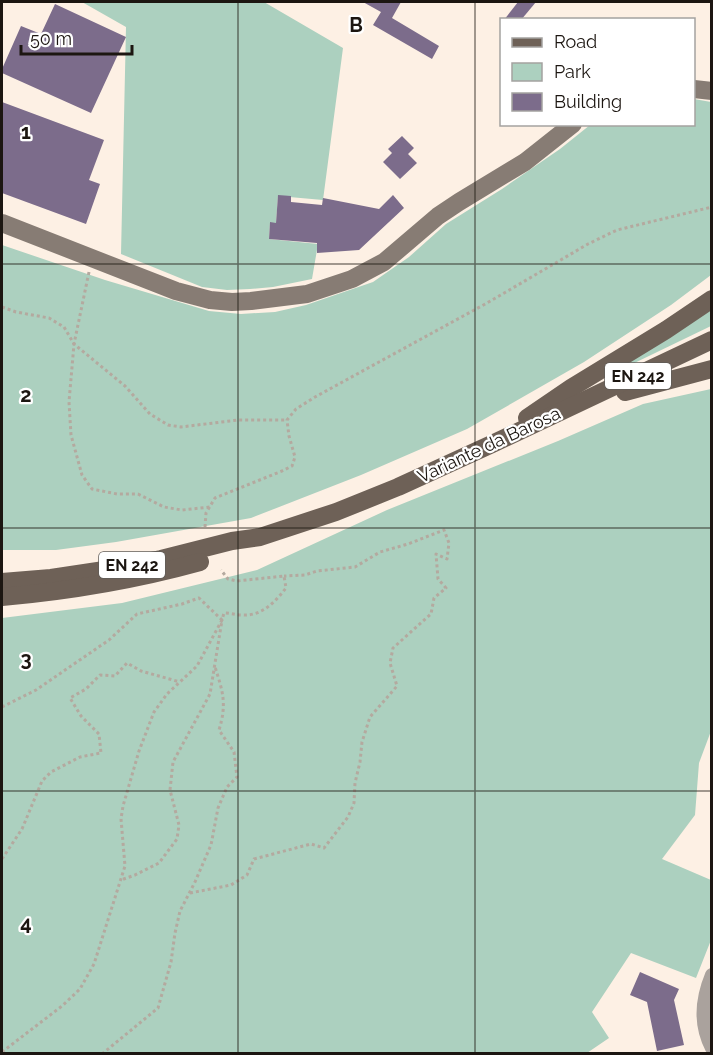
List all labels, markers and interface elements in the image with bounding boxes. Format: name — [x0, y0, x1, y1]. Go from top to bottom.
text: B — [349, 13, 363, 37]
scale bar — [21, 18, 132, 56]
legend — [500, 18, 695, 126]
text: 50 m — [30, 28, 72, 49]
text: Road — [554, 31, 597, 52]
text: Park — [554, 61, 591, 82]
text: Building — [554, 91, 622, 112]
text: 1 — [21, 120, 31, 144]
road number: EN 242 — [605, 363, 671, 389]
text: 2 — [20, 383, 32, 407]
street label: Variante da Barosa — [414, 402, 564, 487]
road number: EN 242 — [99, 552, 165, 578]
text: 3 — [20, 647, 32, 671]
text: 4 — [20, 911, 32, 935]

